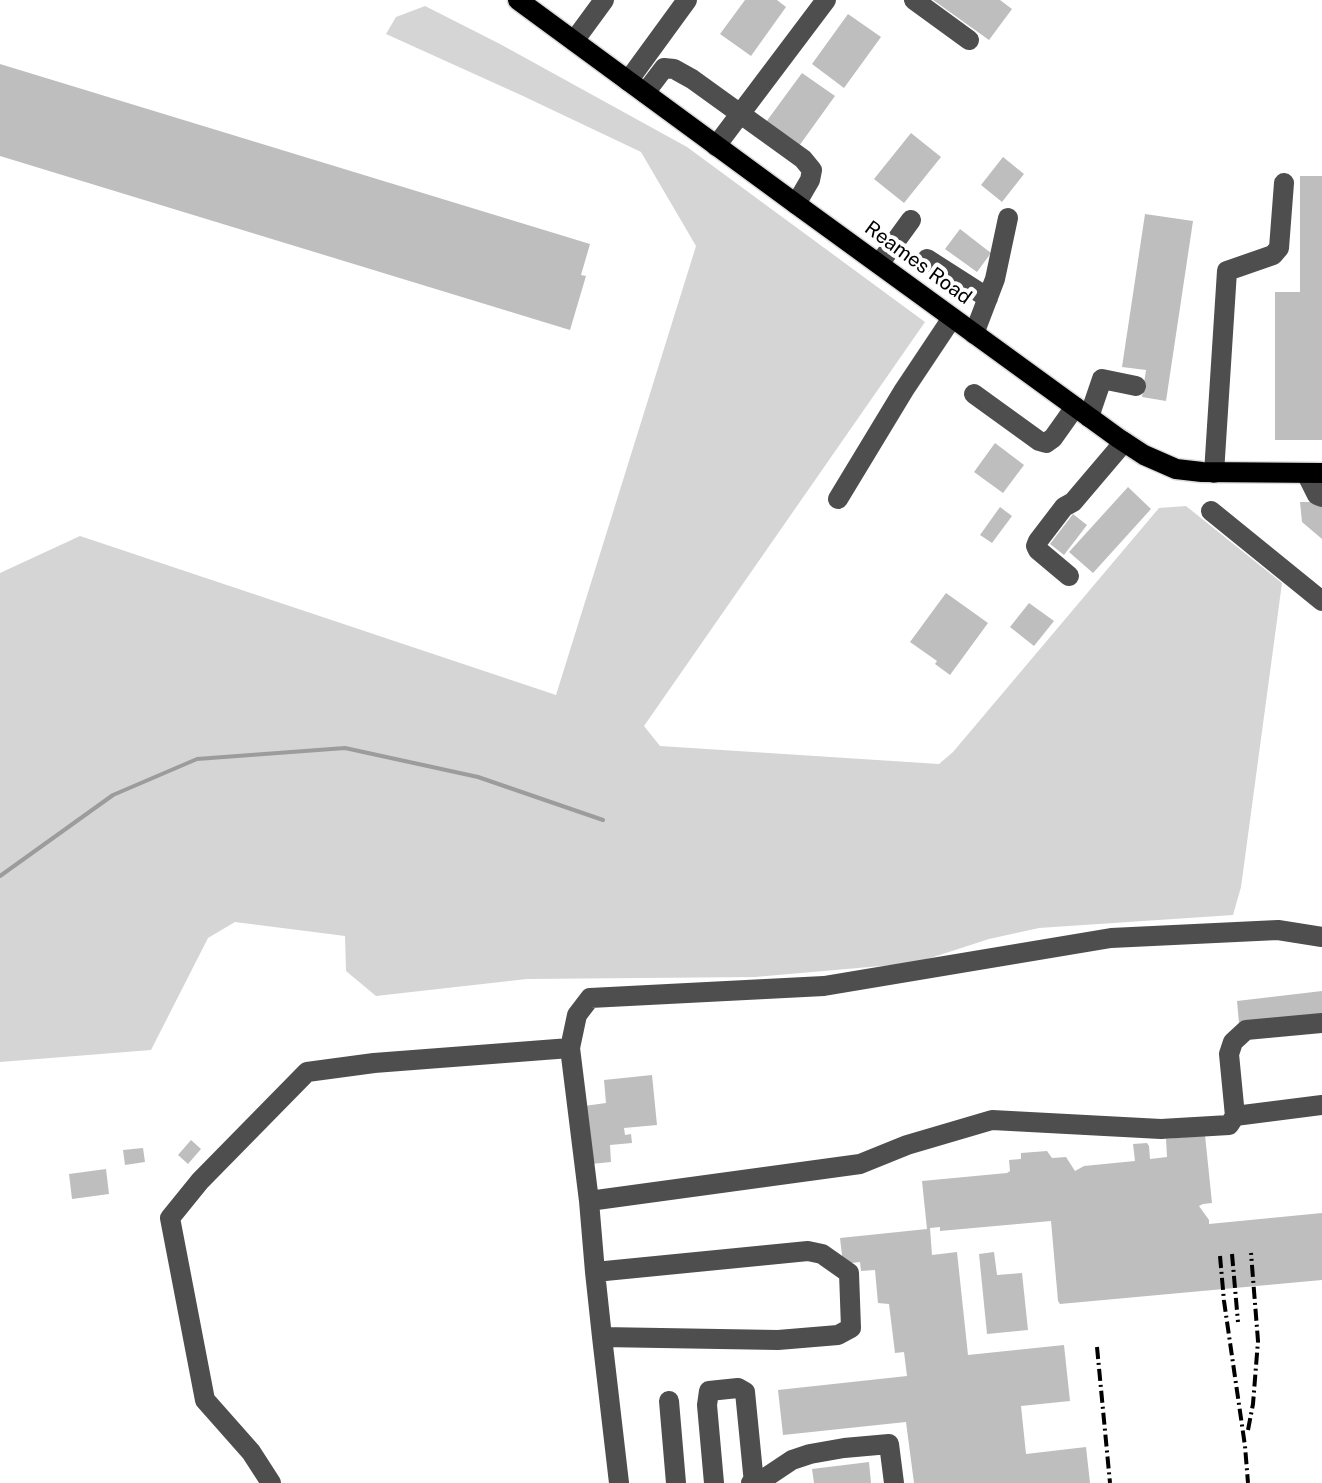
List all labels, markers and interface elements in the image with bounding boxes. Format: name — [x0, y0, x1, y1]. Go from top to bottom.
street label: Reames Road — [860, 216, 976, 310]

